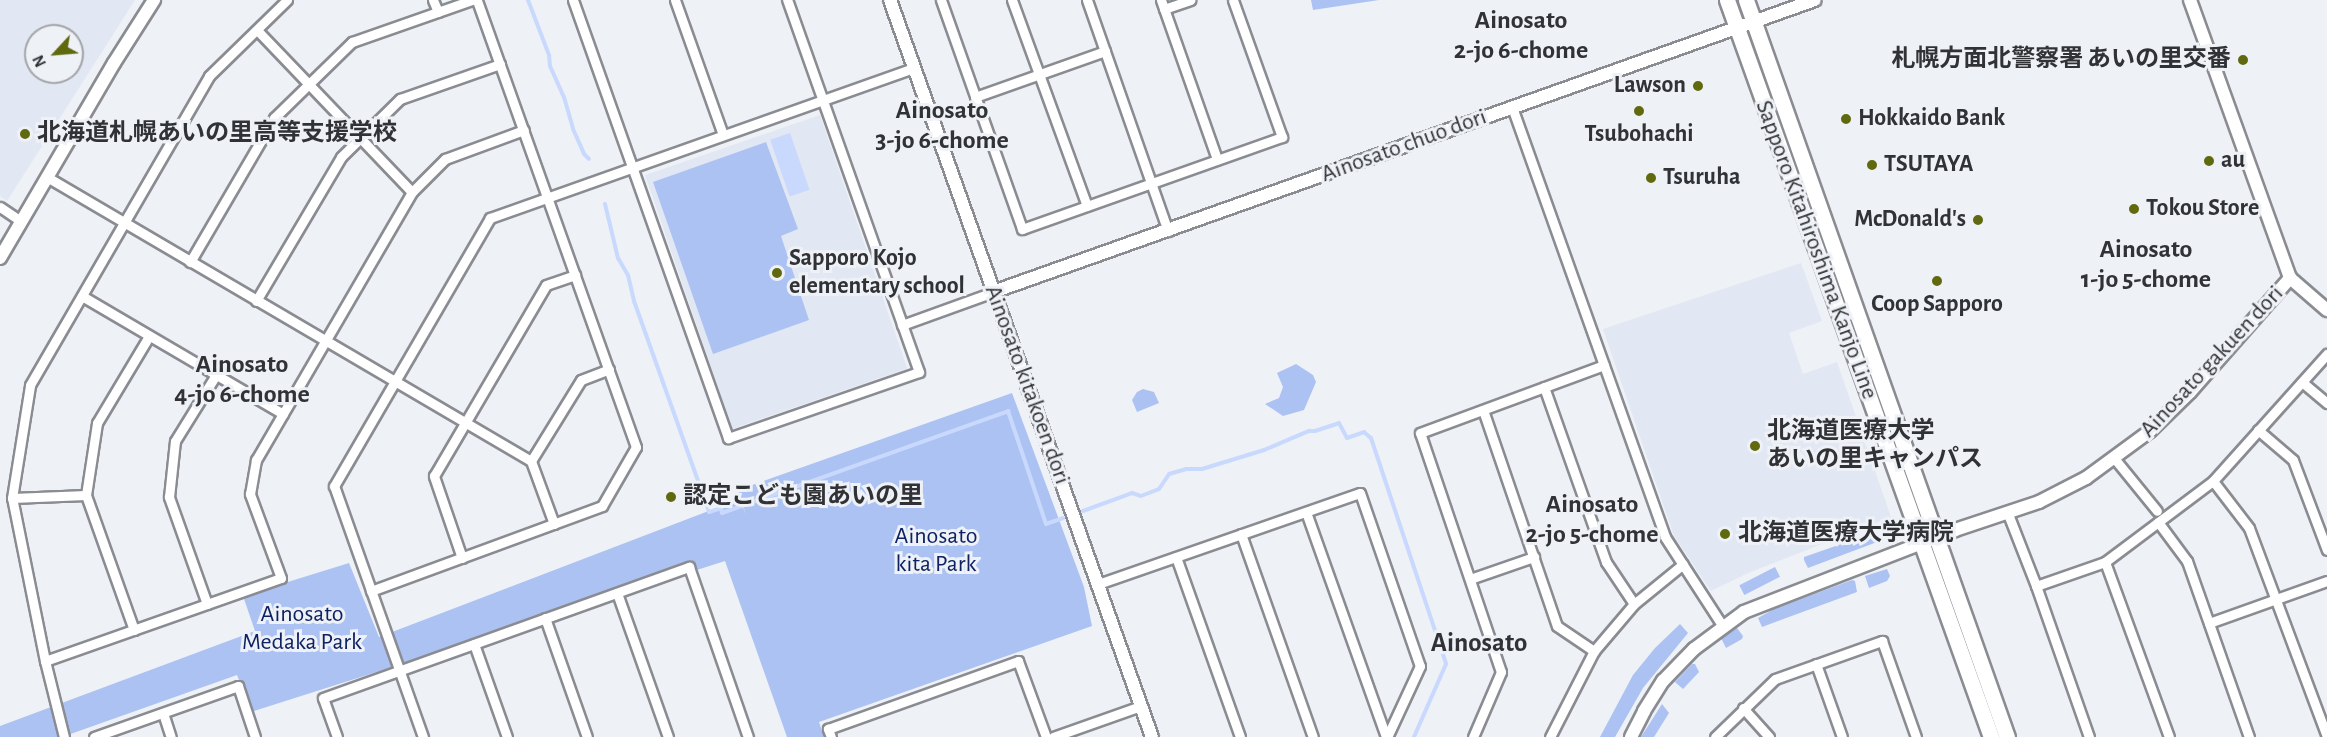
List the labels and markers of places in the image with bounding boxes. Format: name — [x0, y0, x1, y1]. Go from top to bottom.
place label: 札幌方面北警察署 あいの里交番 — [1891, 46, 2231, 74]
marker: 札幌方面北警察署 あいの里交番 — [2236, 53, 2250, 67]
place label: Lawson — [1614, 72, 1686, 100]
marker: Lawson — [1691, 79, 1705, 93]
marker: Tsubohachi — [1632, 104, 1646, 118]
place label: Hokkaido Bank — [1858, 105, 2005, 133]
marker: Hokkaido Bank — [1839, 112, 1853, 126]
place label: 北海道札幌あいの里高等支援学校 — [37, 120, 397, 148]
place label: Tsubohachi — [1584, 121, 1694, 149]
marker: 北海道札幌あいの里高等支援学校 — [18, 127, 32, 141]
place label: au — [2221, 147, 2245, 175]
place label: TSUTAYA — [1884, 151, 1973, 179]
marker: au — [2202, 154, 2216, 168]
marker: TSUTAYA — [1865, 158, 1879, 172]
place label: Tsuruha — [1663, 164, 1740, 192]
marker: Tsuruha — [1644, 171, 1658, 185]
place label: Tokou Store — [2146, 195, 2259, 223]
marker: Tokou Store — [2127, 202, 2141, 216]
place label: McDonald's — [1854, 206, 1966, 234]
marker: McDonald's — [1971, 213, 1985, 227]
place label: Sapporo Kojo elementary school — [789, 245, 965, 301]
marker: Sapporo Kojo elementary school — [770, 266, 784, 280]
marker: Coop Sapporo — [1930, 274, 1944, 288]
place label: Coop Sapporo — [1871, 291, 2003, 319]
place label: 北海道医療大学 あいの里キャンパス — [1767, 418, 1983, 474]
marker: 北海道医療大学 あいの里キャンパス — [1748, 439, 1762, 453]
place label: 認定こども園あいの里 — [683, 483, 923, 511]
marker: 認定こども園あいの里 — [664, 490, 678, 504]
place label: 北海道医療大学病院 — [1738, 520, 1954, 548]
marker: 北海道医療大学病院 — [1716, 525, 1734, 543]

